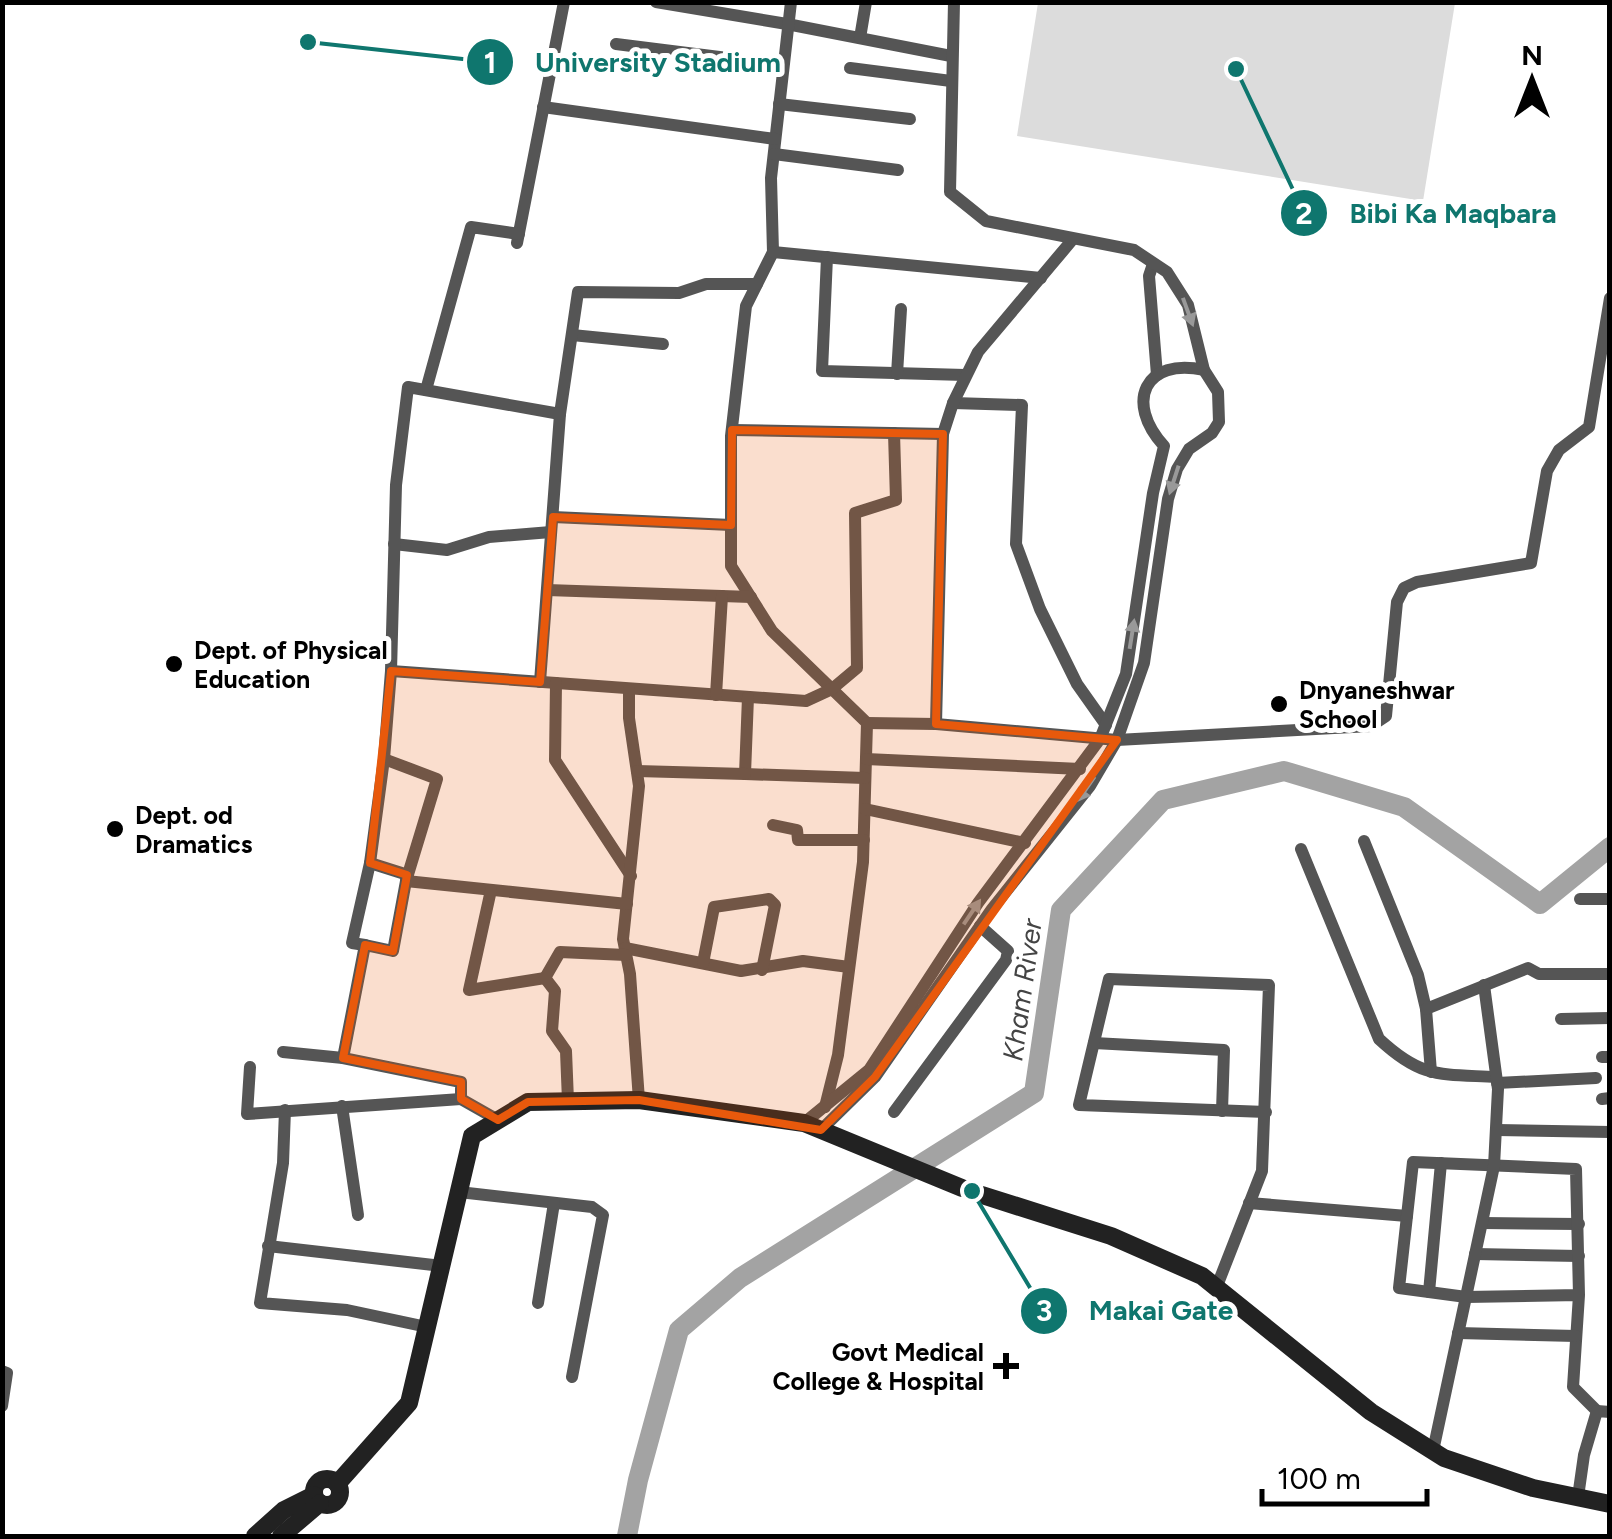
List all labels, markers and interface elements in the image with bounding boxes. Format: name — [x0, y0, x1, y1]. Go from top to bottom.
north arrow — [1482, 30, 1582, 130]
callout: University Stadium — [465, 33, 801, 91]
text: N — [1521, 38, 1543, 72]
text: 1 — [484, 44, 496, 81]
text: University Stadium — [535, 45, 781, 79]
callout: Bibi Ka Maqbara — [1279, 184, 1576, 242]
text: 2 — [1295, 195, 1313, 232]
text: Bibi Ka Maqbara — [1349, 196, 1557, 230]
one-way arrow — [1181, 297, 1196, 327]
one-way arrow — [1166, 466, 1181, 496]
one-way arrow — [1125, 618, 1140, 650]
place label: Dept. of Physical Education — [194, 635, 388, 694]
marker: Dept. of Physical Education — [163, 653, 185, 675]
place label: Dnyaneshwar School — [1299, 675, 1455, 734]
marker: Dnyaneshwar School — [1268, 693, 1290, 715]
one-way arrow — [1077, 775, 1097, 802]
place label: Dept. od Dramatics — [135, 800, 253, 859]
marker: Dept. od Dramatics — [104, 818, 126, 840]
one-way arrow — [963, 898, 981, 925]
water label: Kham River — [995, 915, 1049, 1063]
callout: Makai Gate — [1019, 1282, 1254, 1340]
text: 3 — [1036, 1292, 1052, 1329]
text: Makai Gate — [1089, 1293, 1233, 1327]
place label: Govt Medical College & Hospital — [772, 1337, 984, 1396]
marker: Govt Medical College & Hospital — [993, 1353, 1019, 1379]
scale bar — [1262, 1444, 1427, 1506]
text: 100 m — [1277, 1460, 1361, 1497]

